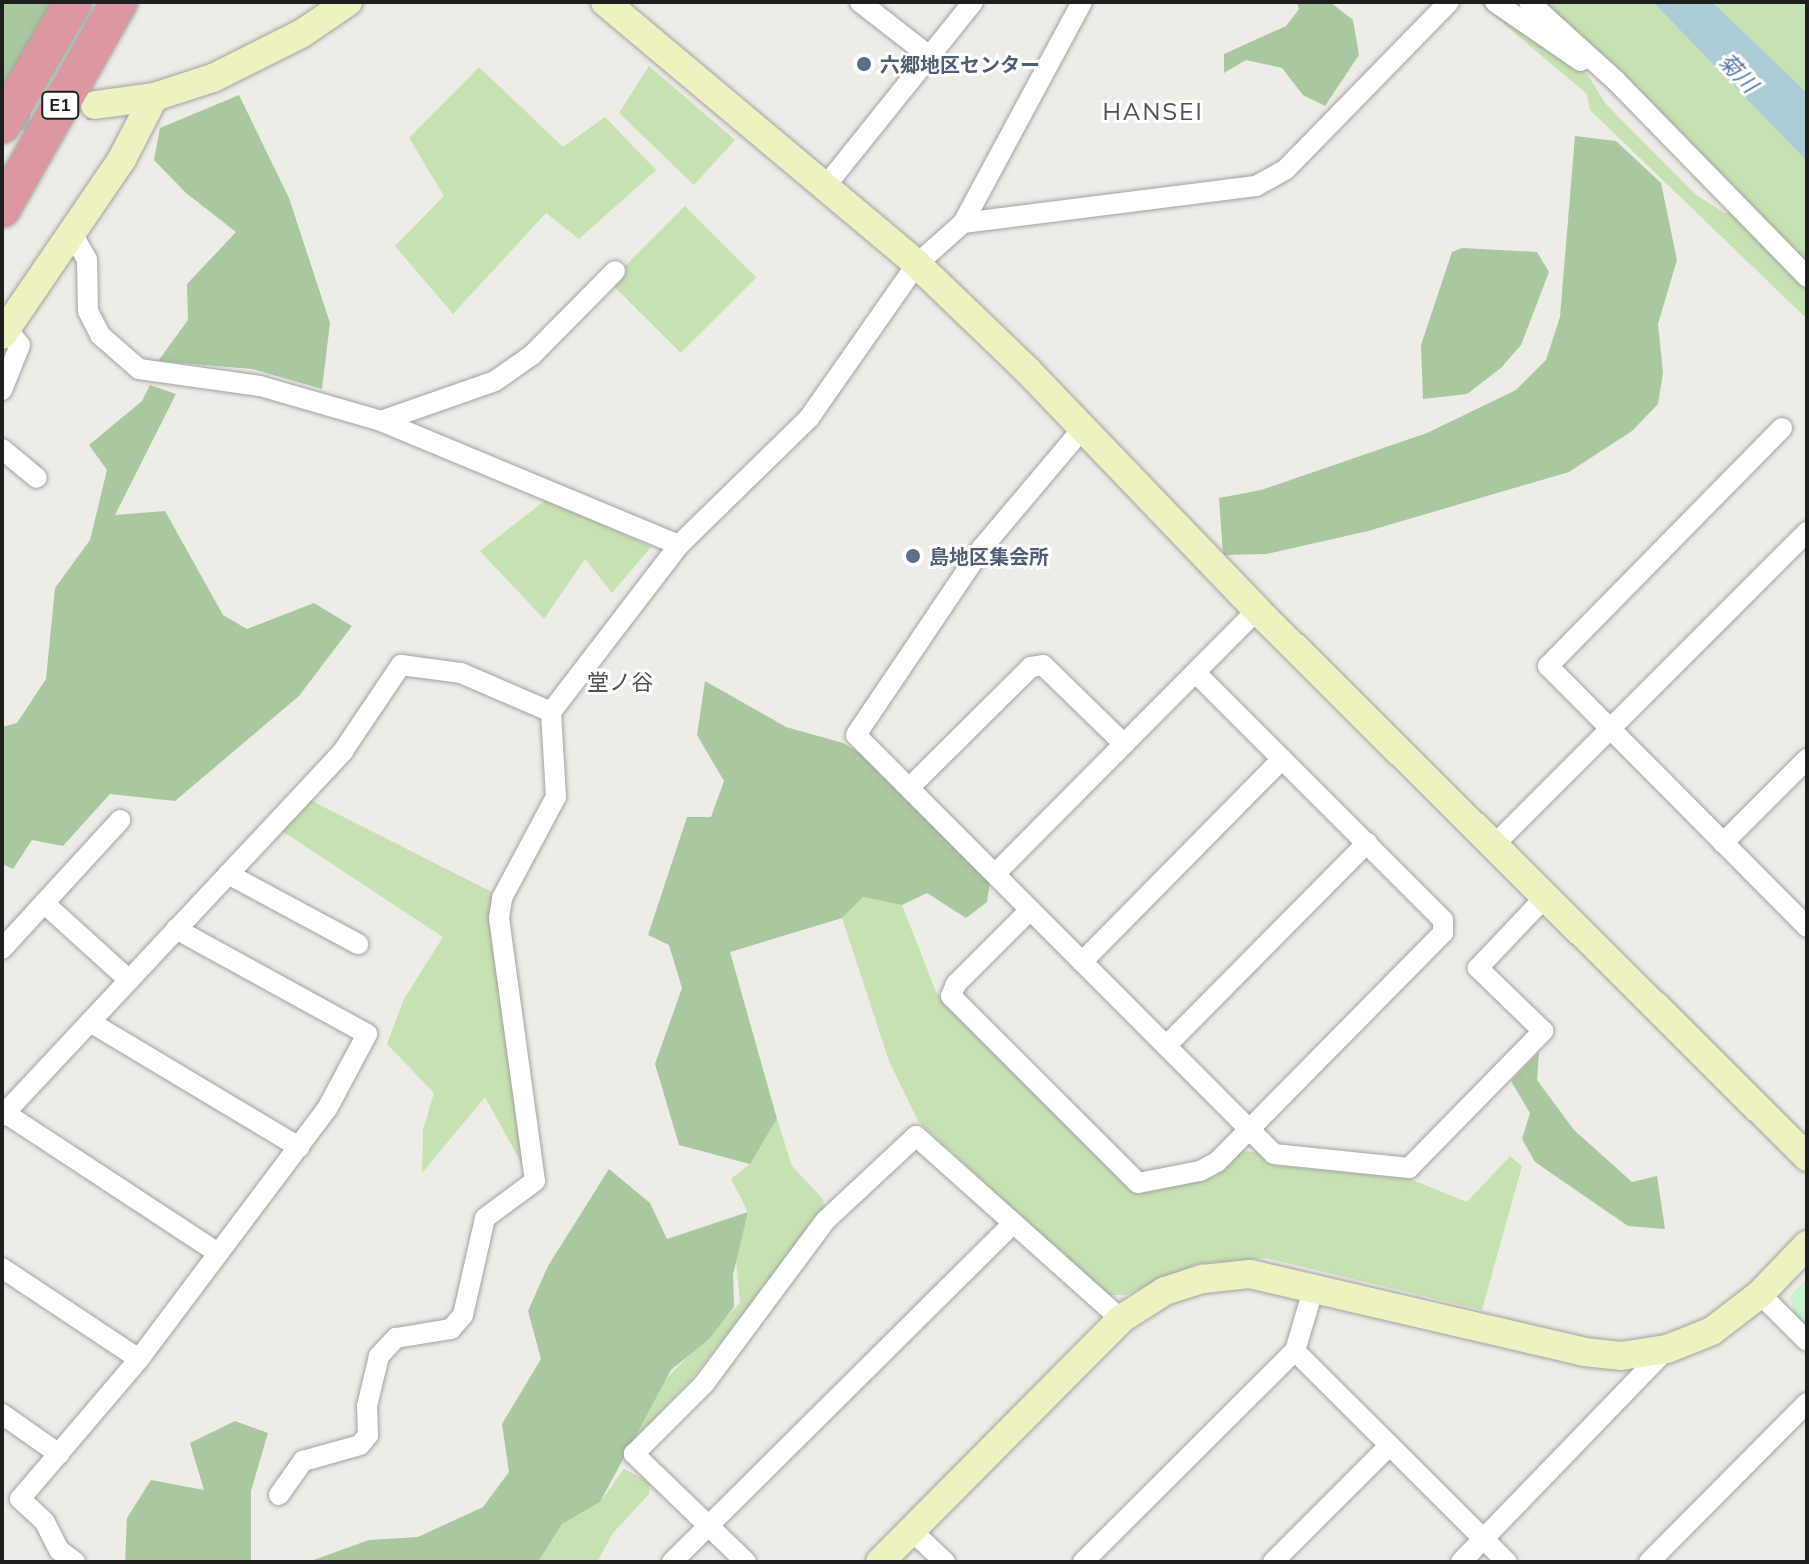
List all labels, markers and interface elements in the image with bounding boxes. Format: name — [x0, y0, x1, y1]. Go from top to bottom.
water label: 菊川 — [1713, 48, 1763, 98]
place label: 六郷地区センター — [880, 52, 1040, 76]
marker: 六郷地区センター — [855, 55, 873, 73]
road number: E1 — [40, 91, 80, 119]
district label: HANSEI — [1102, 98, 1204, 126]
place label: 島地区集会所 — [929, 544, 1049, 568]
marker: 島地区集会所 — [904, 547, 922, 565]
district label: 堂ノ谷 — [587, 670, 653, 696]

